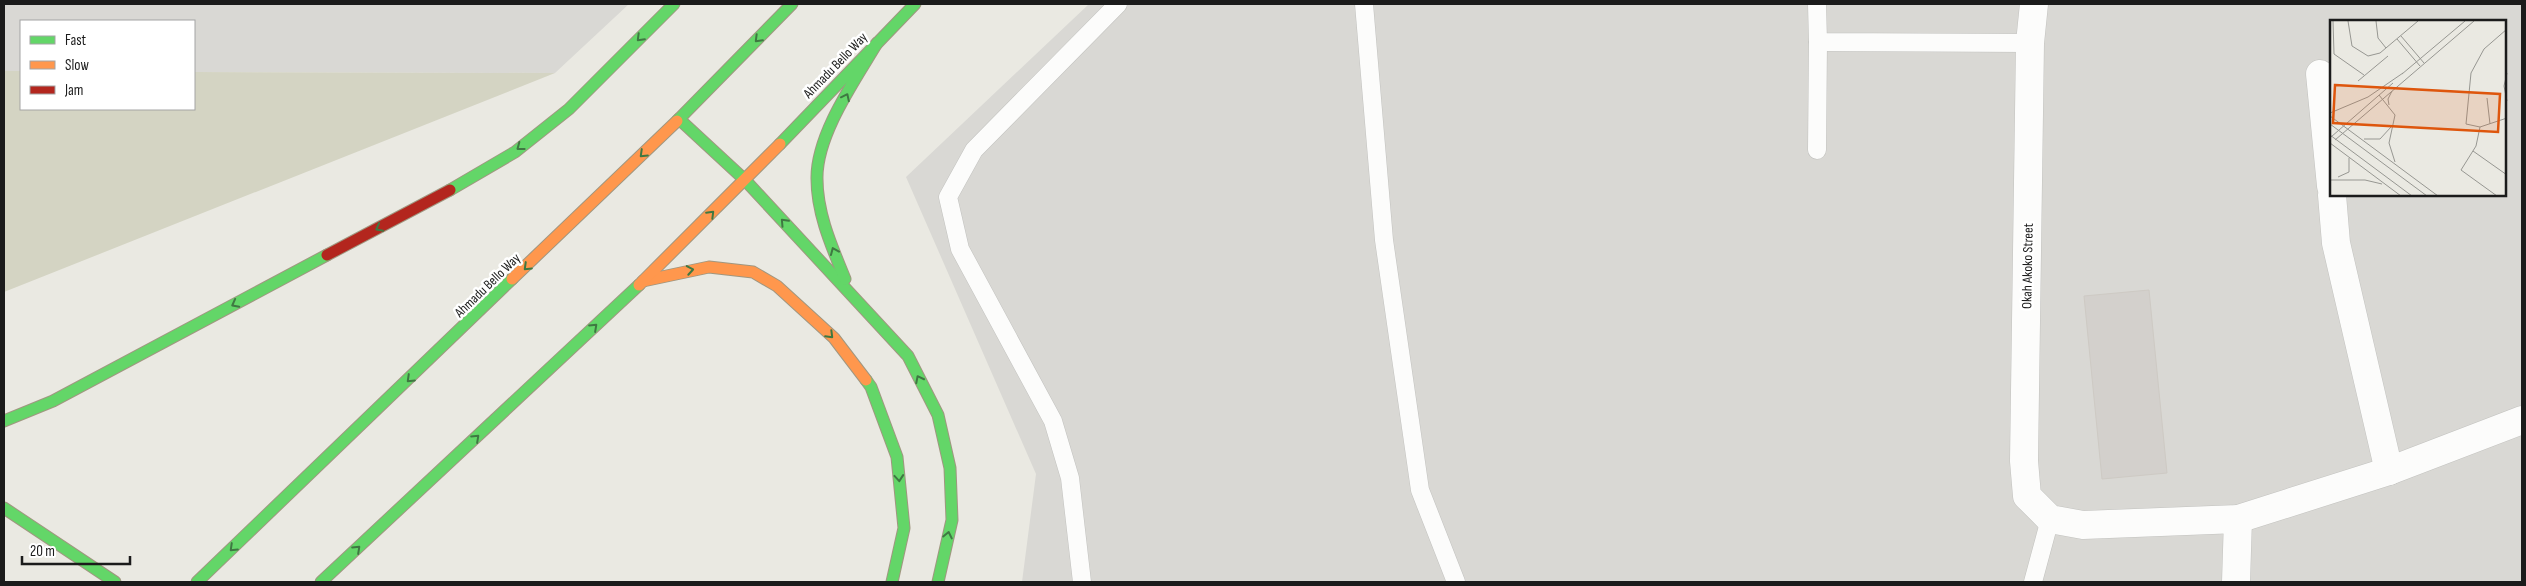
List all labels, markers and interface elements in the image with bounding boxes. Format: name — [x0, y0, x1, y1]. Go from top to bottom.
legend — [20, 20, 195, 110]
inset map — [2330, 20, 2506, 196]
street label: Ahmadu Bello Way — [799, 28, 871, 103]
text: Fast — [65, 31, 87, 50]
one-way arrow — [637, 32, 646, 41]
one-way arrow — [755, 33, 764, 42]
text: Slow — [65, 56, 89, 75]
text: Jam — [64, 81, 83, 100]
one-way arrow — [840, 93, 851, 102]
one-way arrow — [517, 142, 526, 150]
one-way arrow — [640, 148, 649, 157]
one-way arrow — [705, 211, 714, 220]
one-way arrow — [781, 219, 790, 228]
one-way arrow — [375, 222, 384, 232]
street label: Okah Akoko Street — [2018, 223, 2037, 309]
one-way arrow — [829, 247, 840, 256]
street label: Ahmadu Bello Way — [450, 249, 524, 322]
one-way arrow — [524, 261, 533, 270]
one-way arrow — [686, 266, 695, 276]
one-way arrow — [232, 298, 241, 308]
one-way arrow — [589, 324, 598, 333]
one-way arrow — [824, 329, 833, 338]
one-way arrow — [406, 374, 415, 383]
one-way arrow — [915, 375, 925, 384]
one-way arrow — [470, 435, 479, 444]
one-way arrow — [894, 474, 905, 482]
one-way arrow — [943, 530, 953, 539]
scale bar — [22, 534, 130, 566]
text: 20 m — [30, 542, 55, 561]
one-way arrow — [230, 542, 239, 551]
one-way arrow — [351, 546, 360, 555]

